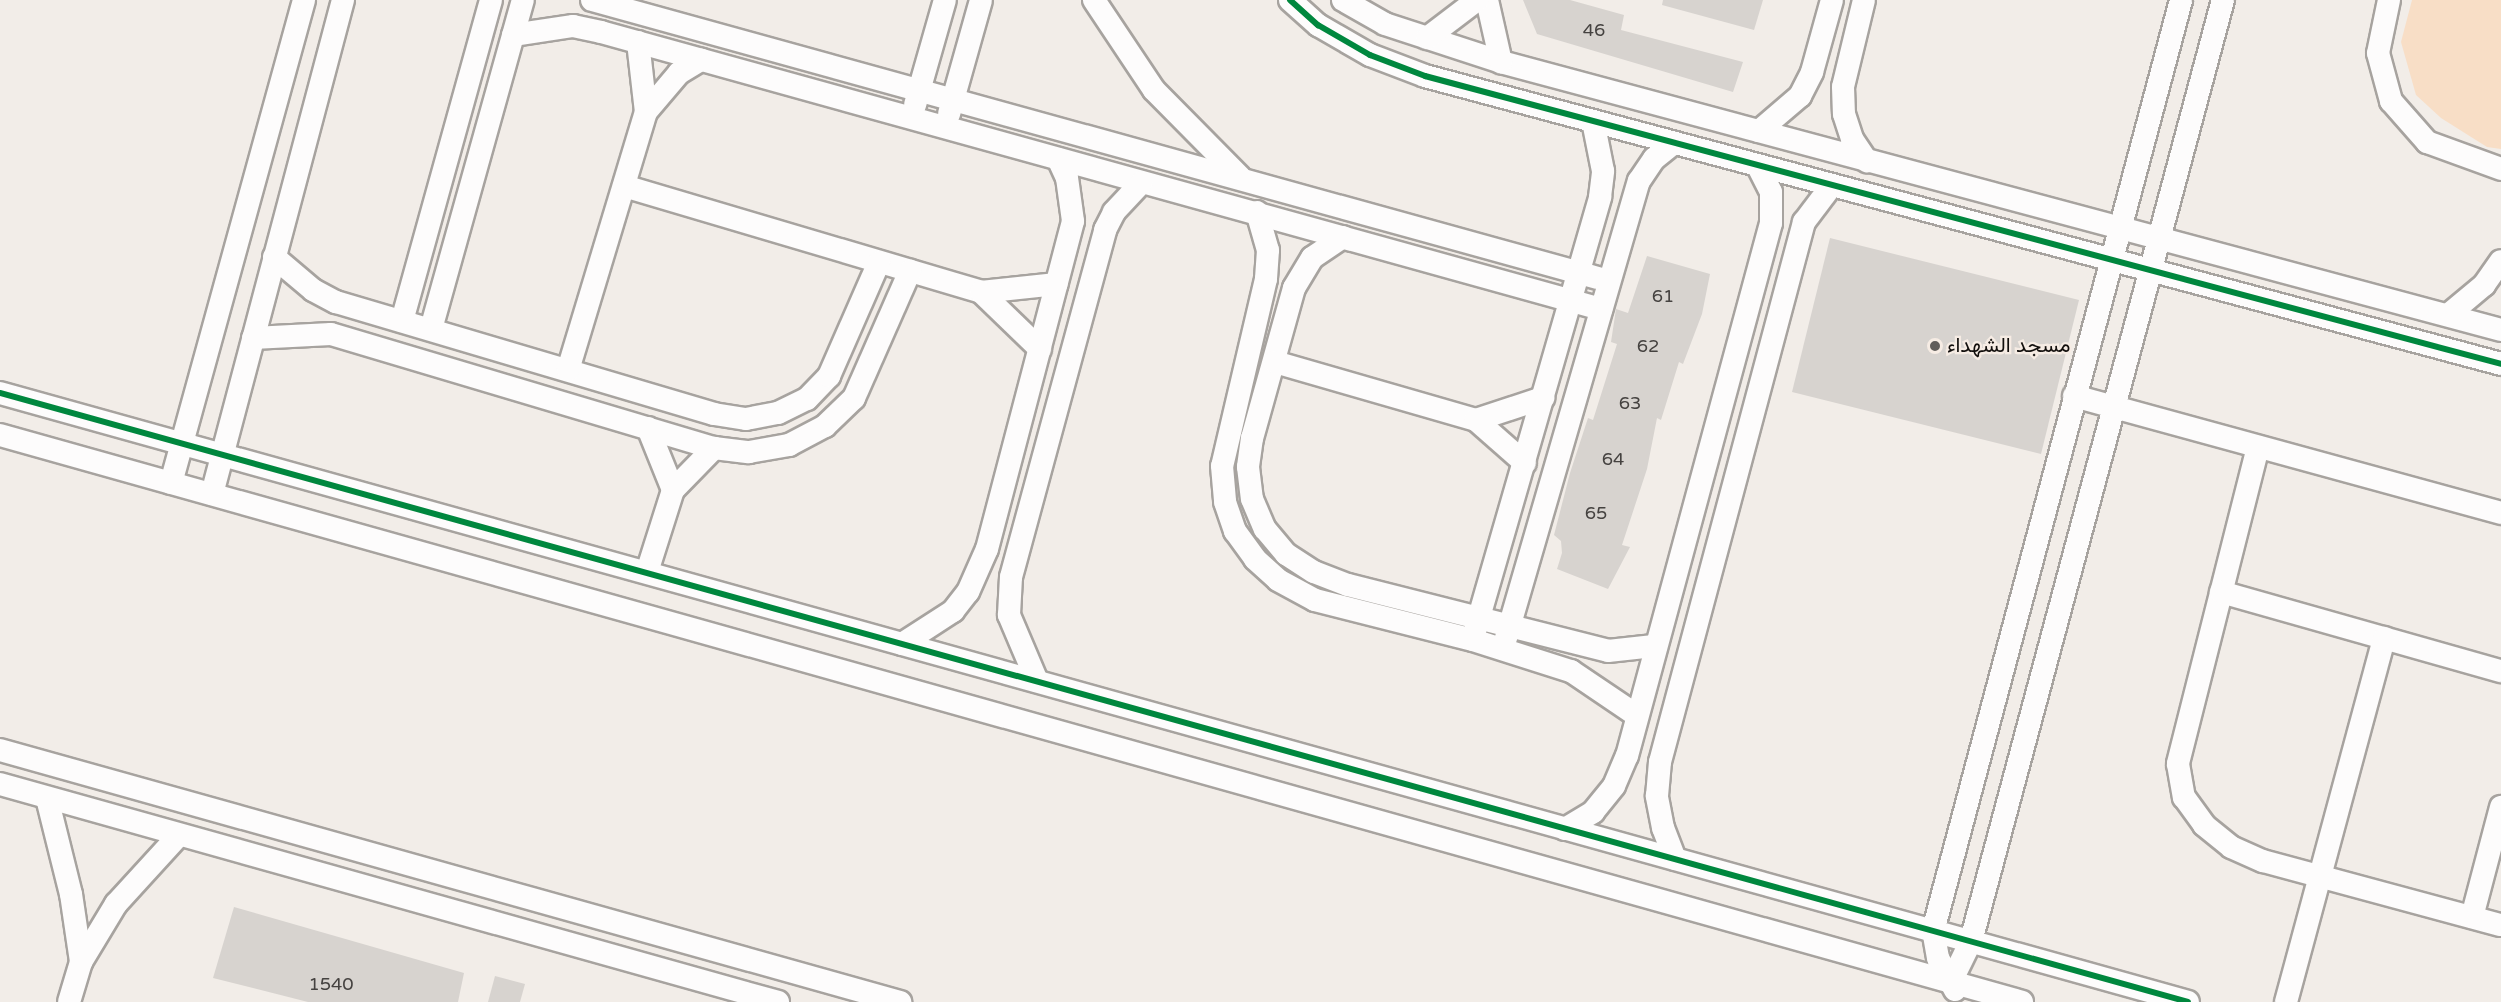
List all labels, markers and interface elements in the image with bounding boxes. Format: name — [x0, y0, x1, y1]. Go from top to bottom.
house number: 46 — [1583, 19, 1605, 41]
house number: 61 — [1652, 285, 1674, 307]
place label: مسجد الشهداء — [1947, 333, 2071, 359]
house number: 62 — [1637, 335, 1659, 357]
marker: مسجد الشهداء — [1928, 339, 1942, 353]
house number: 63 — [1619, 392, 1641, 414]
house number: 64 — [1602, 448, 1624, 470]
house number: 65 — [1585, 502, 1607, 524]
house number: 1540 — [308, 973, 354, 995]

